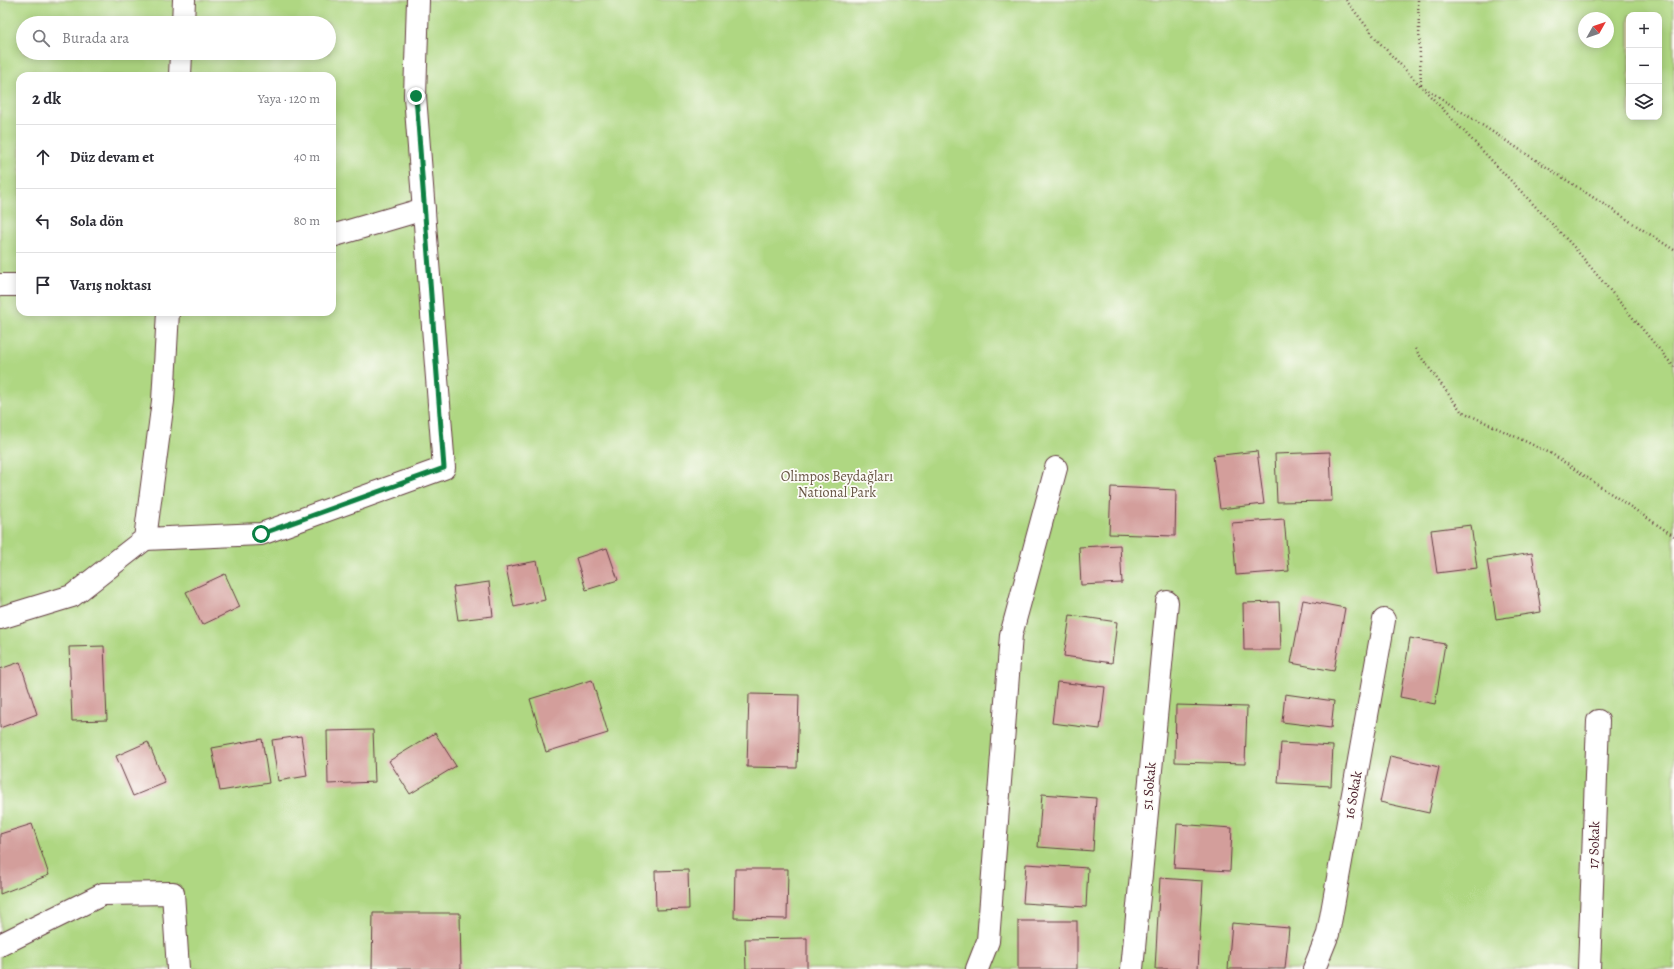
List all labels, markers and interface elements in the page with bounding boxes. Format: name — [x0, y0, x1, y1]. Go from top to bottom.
north arrow — [1578, 12, 1614, 48]
map controls — [1626, 12, 1662, 120]
button: + — [1626, 12, 1662, 48]
search box — [16, 16, 336, 60]
icon: search — [30, 27, 52, 49]
text: Burada ara — [62, 28, 129, 48]
button: − — [1626, 48, 1662, 84]
button: layers — [1626, 84, 1662, 120]
text: 2 dk — [32, 87, 61, 110]
route end — [407, 87, 425, 105]
text: Yaya · 120 m — [258, 90, 320, 107]
icon: ahead — [32, 146, 54, 168]
text: Düz devam et — [70, 147, 154, 167]
text: 40 m — [294, 148, 320, 165]
icon: left — [32, 210, 54, 232]
text: Sola dön — [70, 211, 123, 231]
text: 80 m — [293, 212, 320, 229]
icon: arrive — [32, 274, 54, 296]
text: Varış noktası — [70, 275, 151, 295]
park label: Olimpos Beydağları National Park — [781, 467, 893, 502]
route start — [252, 525, 270, 543]
street label: 51 Sokak — [1137, 761, 1161, 811]
street label: 16 Sokak — [1339, 770, 1367, 820]
street label: 17 Sokak — [1584, 821, 1604, 869]

